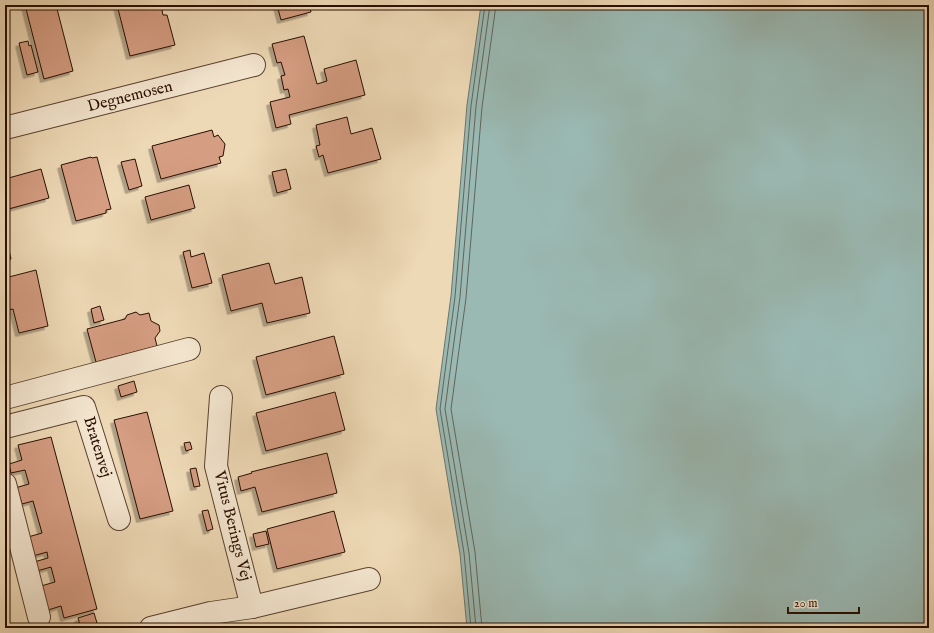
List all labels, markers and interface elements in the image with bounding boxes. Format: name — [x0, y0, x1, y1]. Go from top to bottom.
street label: Degnemosen — [85, 77, 175, 117]
street label: Bratenvej — [78, 414, 116, 480]
street label: Vitus Berings Vej — [208, 468, 255, 583]
scale bar — [788, 589, 859, 615]
text: 20 m — [794, 596, 817, 611]

